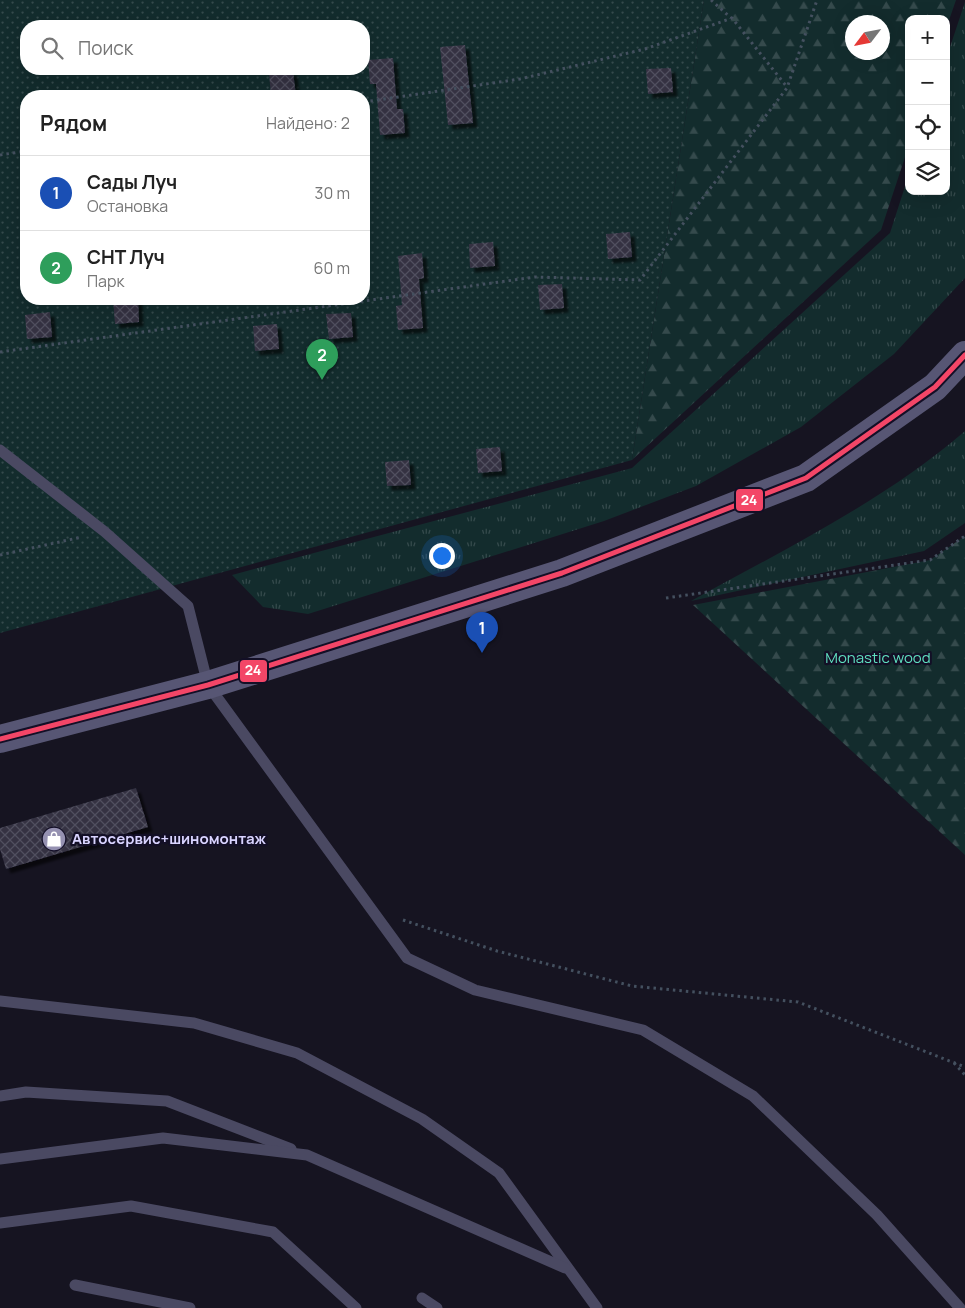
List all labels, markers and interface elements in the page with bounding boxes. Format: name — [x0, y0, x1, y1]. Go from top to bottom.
north arrow — [845, 15, 890, 60]
map controls — [905, 15, 950, 195]
button: + — [905, 15, 950, 60]
search box — [20, 20, 370, 75]
icon: search — [38, 34, 66, 62]
text: Поиск — [78, 35, 133, 61]
button: − — [905, 60, 950, 105]
button: locate — [905, 105, 950, 150]
text: Рядом — [40, 109, 107, 137]
text: Найдено: 2 — [266, 112, 350, 134]
button: layers — [905, 150, 950, 195]
text: Сады Луч — [87, 169, 177, 195]
text: 1 — [52, 182, 60, 204]
text: 30 m — [315, 182, 350, 204]
text: Остановка — [87, 195, 168, 217]
text: СНТ Луч — [87, 244, 165, 270]
text: 2 — [51, 257, 61, 279]
text: 60 m — [314, 257, 350, 279]
text: Парк — [87, 270, 124, 292]
pin: 2 — [306, 339, 338, 380]
line badge: 24 — [735, 488, 764, 512]
text: 24 — [741, 490, 757, 509]
your location — [429, 543, 455, 569]
pin: 1 — [466, 612, 498, 653]
park label: Monastic wood — [825, 647, 931, 668]
line badge: 24 — [239, 659, 268, 683]
text: 24 — [245, 660, 261, 679]
shop icon: Автосервис+шиномонтаж — [41, 826, 67, 852]
place label: Автосервис+шиномонтаж — [72, 828, 267, 849]

